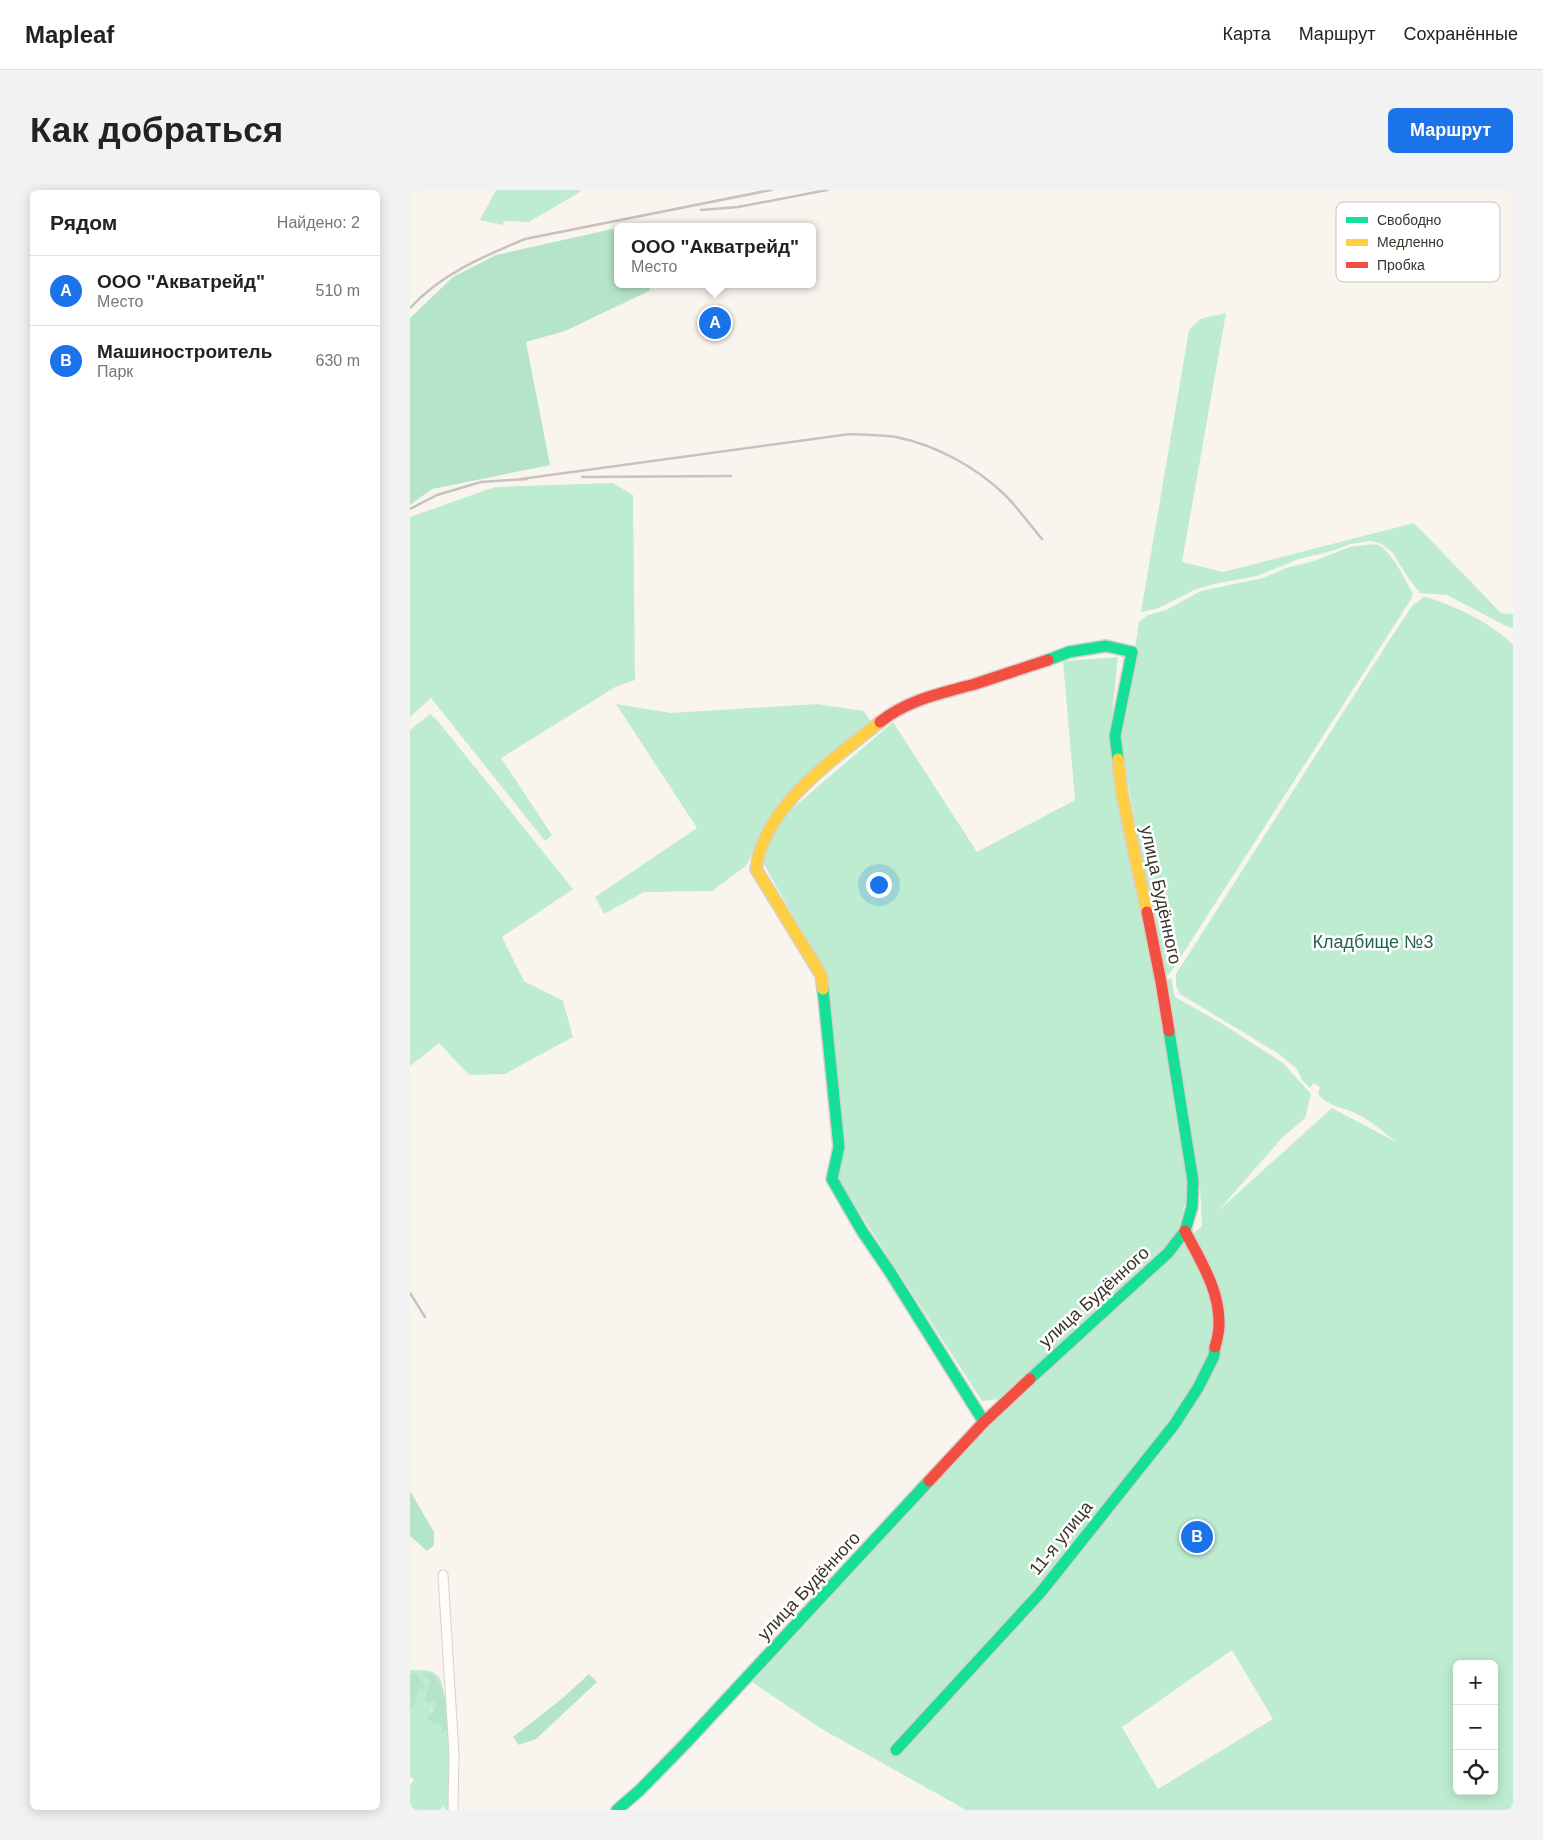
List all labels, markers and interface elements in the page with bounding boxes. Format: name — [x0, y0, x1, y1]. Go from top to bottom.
text: Mapleaf — [25, 21, 114, 48]
text: Карта — [1223, 24, 1271, 44]
text: Маршрут — [1299, 24, 1375, 44]
text: Сохранённые — [1403, 24, 1518, 44]
button: Маршрут — [1388, 108, 1513, 153]
text: Как добраться — [30, 110, 283, 149]
legend — [1336, 202, 1500, 282]
text: Рядом — [50, 211, 117, 234]
text: Свободно — [1377, 212, 1442, 228]
text: Найдено: 2 — [277, 214, 360, 231]
popup — [614, 223, 816, 288]
text: Медленно — [1377, 234, 1444, 250]
text: ООО "Акватрейд" — [631, 236, 799, 257]
text: Пробка — [1377, 257, 1425, 273]
text: Место — [631, 258, 677, 275]
text: ООО "Акватрейд" — [97, 271, 265, 292]
text: A — [60, 282, 72, 299]
text: 510 m — [316, 282, 360, 299]
text: Место — [97, 293, 143, 310]
pin: A — [699, 304, 731, 342]
text: Машиностроитель — [97, 341, 272, 362]
text: B — [60, 352, 72, 369]
text: 630 m — [316, 352, 360, 369]
text: Парк — [97, 363, 133, 380]
street label: улица Будённого — [1137, 824, 1185, 966]
your location — [866, 872, 892, 898]
park label: Кладбище №3 — [1313, 932, 1433, 952]
street label: улица Будённого — [1035, 1242, 1153, 1352]
street label: 11-я улица — [1025, 1496, 1097, 1579]
pin: B — [1181, 1518, 1213, 1556]
street label: улица Будённого — [754, 1528, 864, 1644]
map controls — [1453, 1660, 1498, 1795]
button: + — [1453, 1660, 1498, 1705]
button: − — [1453, 1705, 1498, 1750]
button: locate — [1453, 1750, 1498, 1795]

